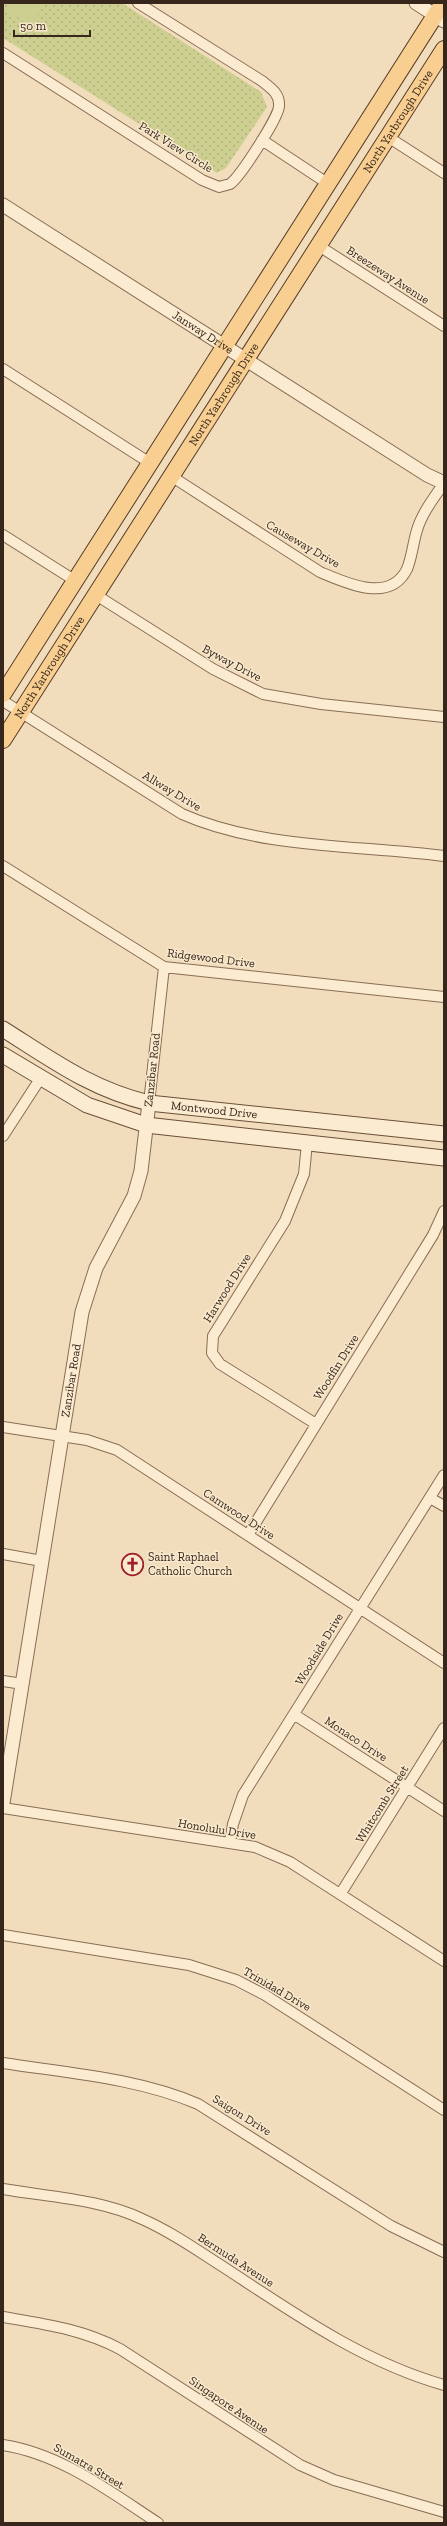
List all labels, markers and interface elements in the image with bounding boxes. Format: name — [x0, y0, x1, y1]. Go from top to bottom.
scale bar — [14, 12, 90, 38]
text: 50 m — [20, 19, 47, 33]
street label: North Yarbrough Drive — [360, 67, 436, 175]
street label: Park View Circle — [136, 119, 216, 176]
street label: Breezeway Avenue — [344, 243, 432, 307]
street label: Janway Drive — [170, 308, 236, 357]
street label: North Yarbrough Drive — [186, 340, 262, 448]
street label: Causeway Drive — [264, 517, 343, 571]
street label: North Yarbrough Drive — [11, 613, 87, 721]
street label: Byway Drive — [200, 642, 264, 685]
street label: Allway Drive — [140, 768, 204, 814]
street label: Ridgewood Drive — [166, 946, 256, 970]
street label: Zanzibar Road — [141, 1032, 163, 1108]
street label: Montwood Drive — [170, 1098, 258, 1121]
street label: Harwood Drive — [200, 1251, 254, 1325]
street label: Woodfin Drive — [310, 1332, 362, 1402]
street label: Zanzibar Road — [58, 1342, 84, 1418]
street label: Camwood Drive — [201, 1486, 278, 1543]
place label: Saint Raphael Catholic Church — [148, 1550, 232, 1578]
church icon: Saint Raphael Catholic Church — [119, 1551, 145, 1577]
street label: Woodside Drive — [292, 1610, 346, 1687]
street label: Monaco Drive — [322, 1714, 390, 1765]
street label: Whitcomb Street — [353, 1762, 412, 1845]
street label: Honolulu Drive — [177, 1816, 257, 1842]
street label: Trinidad Drive — [241, 1964, 314, 2014]
street label: Saigon Drive — [210, 2092, 274, 2139]
street label: Bermuda Avenue — [195, 2230, 277, 2290]
street label: Singapore Avenue — [187, 2373, 272, 2437]
street label: Sumatra Street — [51, 2440, 127, 2492]

